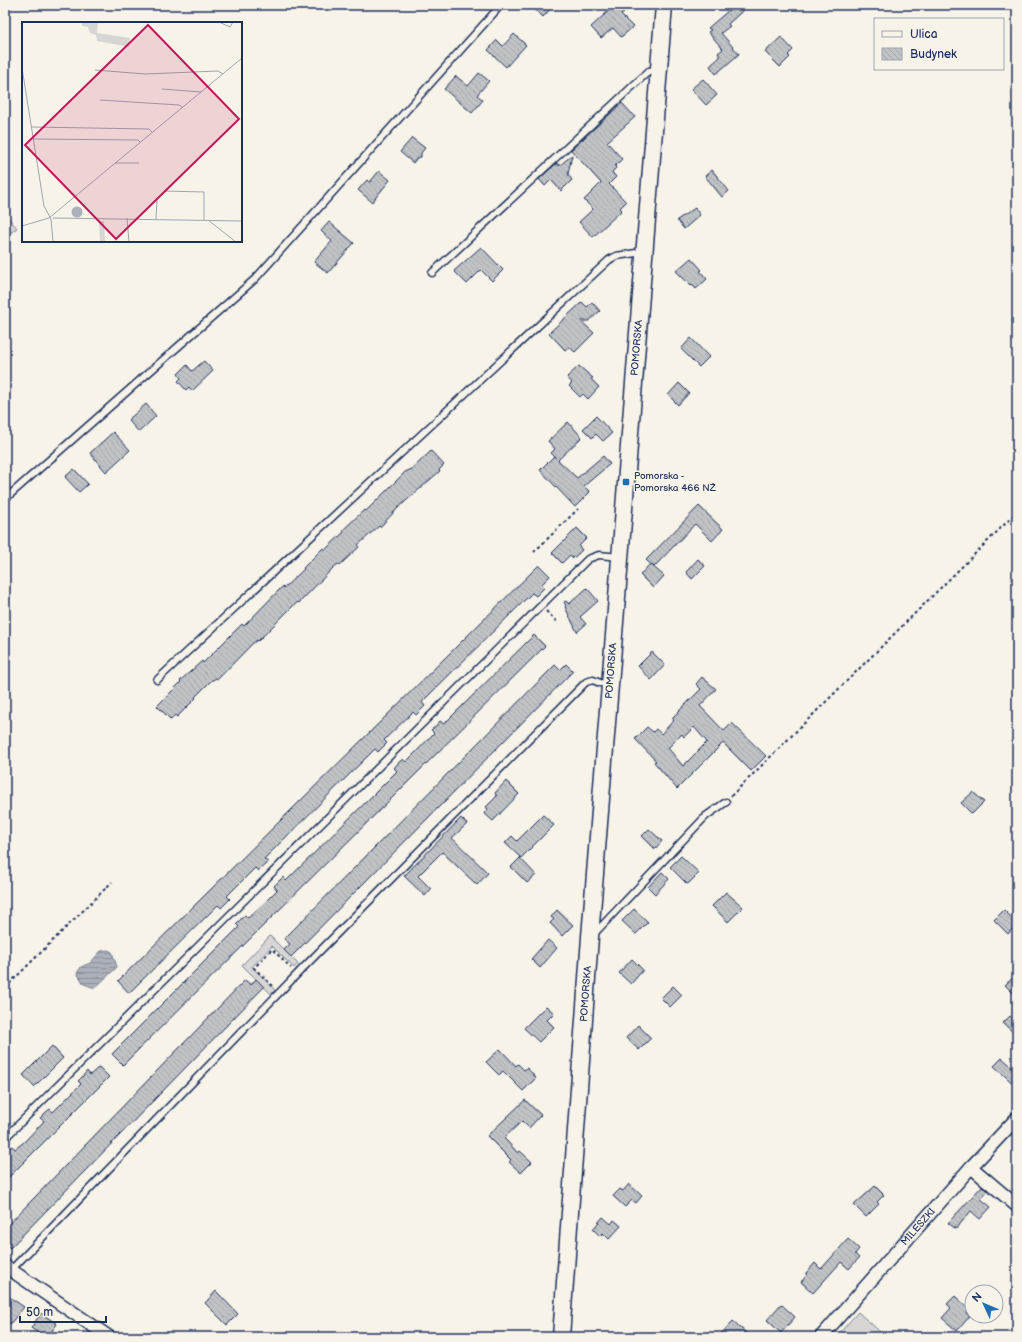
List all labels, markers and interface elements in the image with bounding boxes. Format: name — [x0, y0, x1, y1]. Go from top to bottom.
legend — [874, 18, 1004, 70]
inset map — [22, 22, 242, 242]
text: Ulica — [910, 27, 938, 42]
text: Budynek — [910, 47, 957, 62]
street label: POMORSKA — [629, 319, 645, 376]
place label: Pomorska - Pomorska 466 NŻ — [634, 470, 717, 494]
marker: Pomorska - Pomorska 466 NŻ — [621, 477, 631, 487]
street label: POMORSKA — [603, 642, 619, 699]
street label: POMORSKA — [578, 965, 594, 1022]
street label: MILESZKI — [899, 1206, 938, 1248]
north arrow — [964, 1284, 1004, 1324]
text: N — [970, 1290, 985, 1305]
scale bar — [20, 1298, 106, 1324]
text: 50 m — [26, 1305, 53, 1320]

